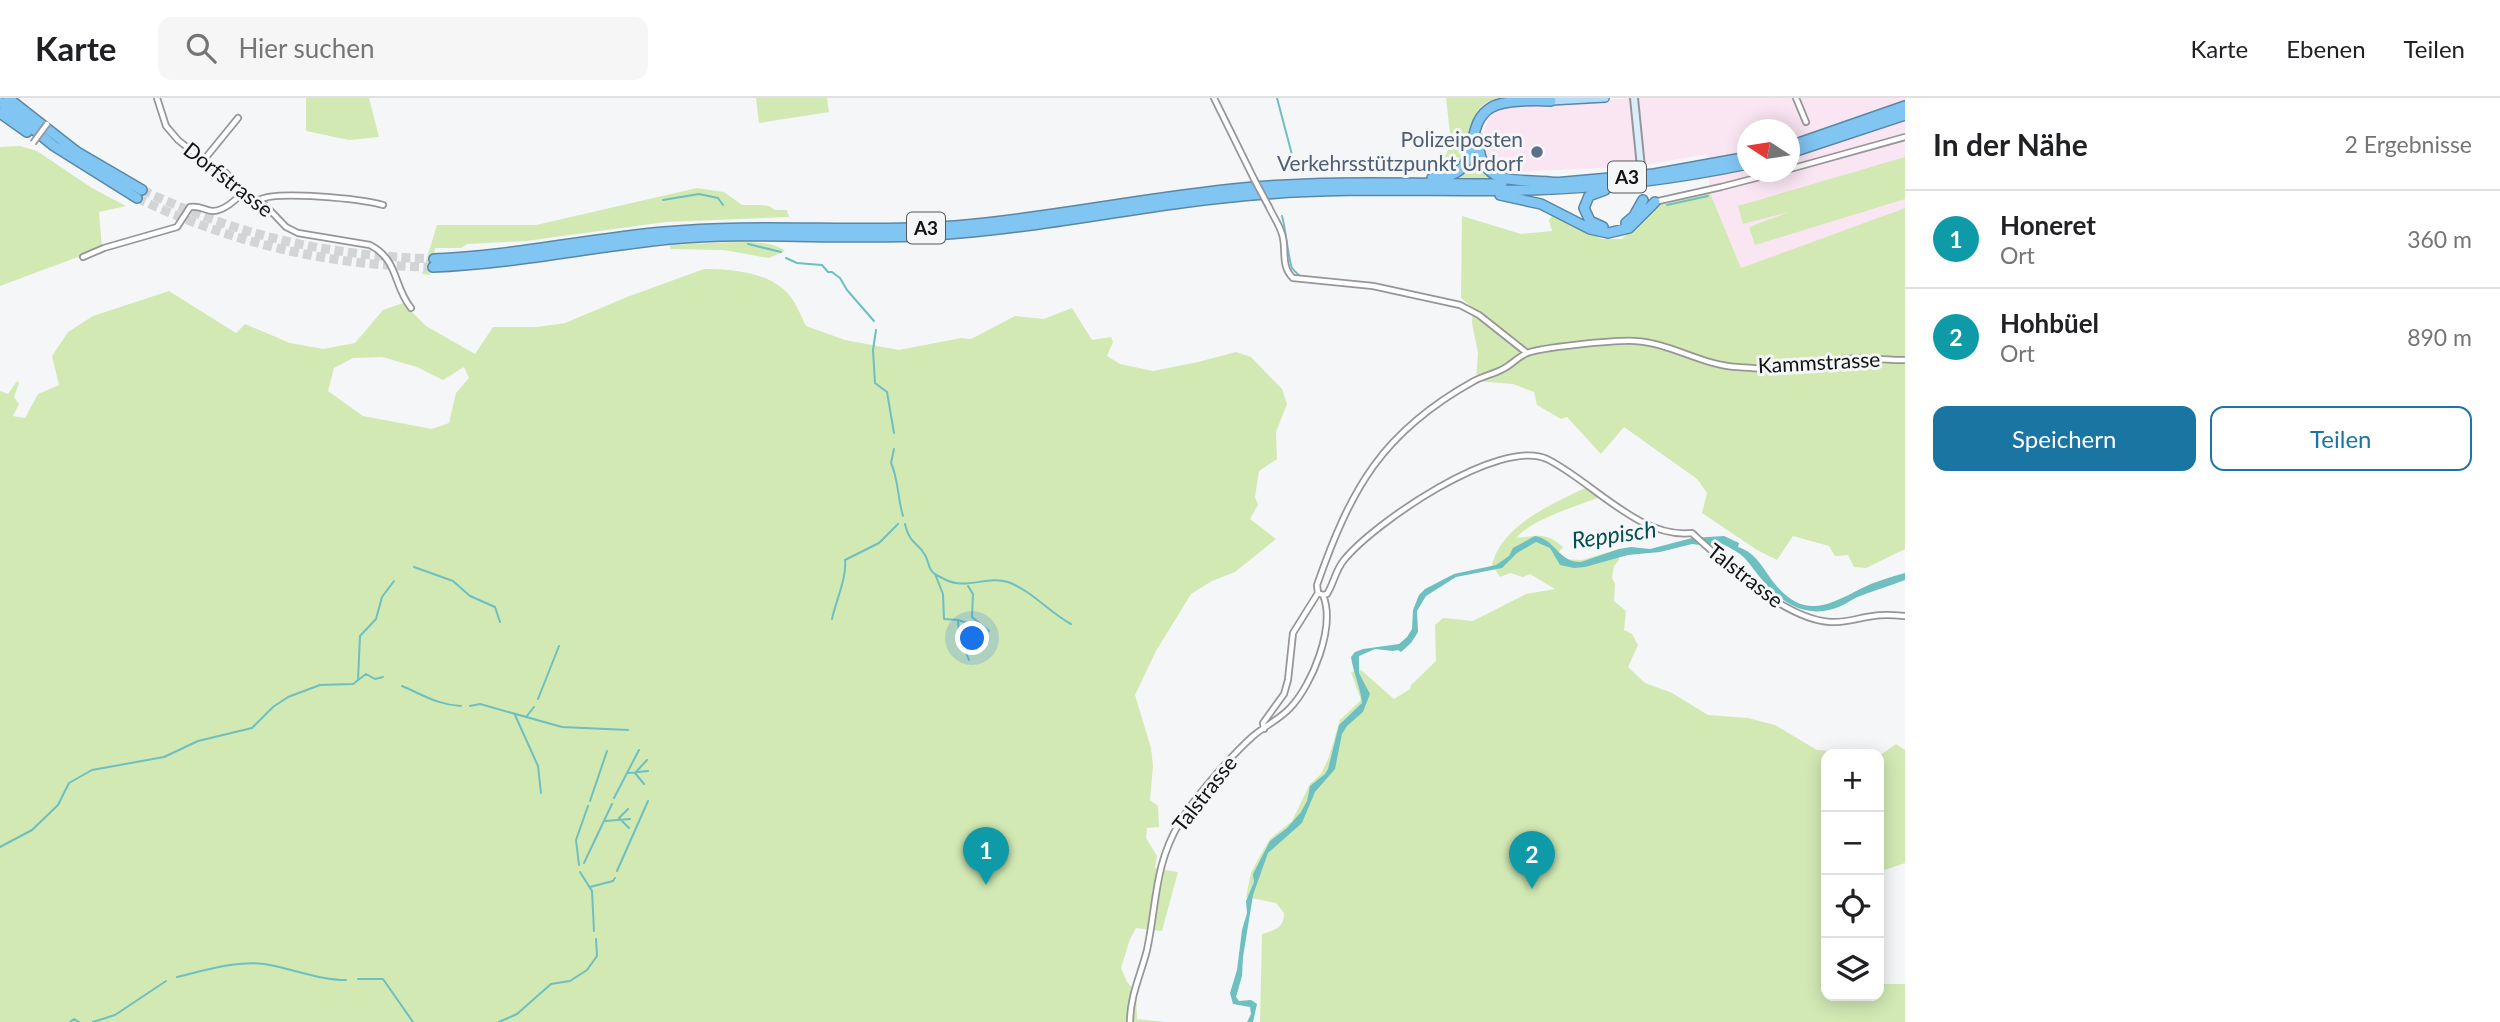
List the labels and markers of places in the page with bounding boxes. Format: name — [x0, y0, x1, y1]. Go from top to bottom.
place label: Polizeiposten Verkehrsstützpunkt Urdorf — [1277, 126, 1524, 175]
marker: Polizeiposten Verkehrsstützpunkt Urdorf — [1529, 144, 1545, 160]
pin: 1 — [963, 827, 1009, 885]
pin: 2 — [1509, 831, 1555, 889]

